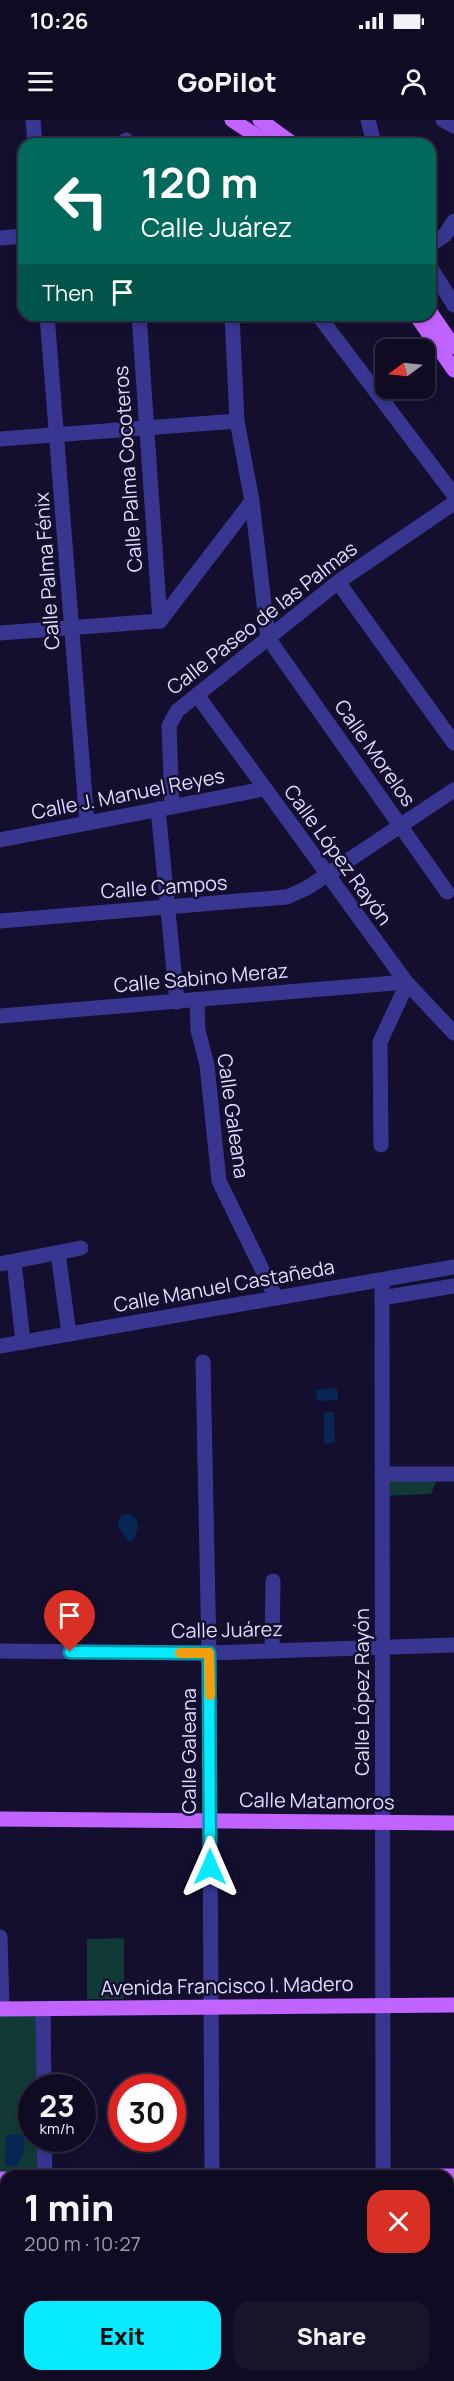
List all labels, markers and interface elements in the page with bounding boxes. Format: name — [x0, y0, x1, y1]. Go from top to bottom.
text: 10:26 — [30, 6, 88, 36]
text: GoPilot — [177, 63, 277, 100]
icon: menu — [24, 65, 57, 98]
icon: person — [397, 65, 430, 98]
text: 120 m — [141, 153, 258, 211]
icon: left — [42, 162, 120, 240]
text: Calle Juárez — [141, 208, 292, 245]
icon: arrive — [106, 276, 139, 309]
text: Then — [42, 278, 94, 308]
north arrow — [375, 339, 435, 399]
map controls — [375, 339, 435, 399]
street label: Calle Palma Cocoteros — [107, 365, 148, 573]
street label: Calle Palma Fénix — [27, 491, 65, 651]
street label: Calle Paseo de las Palmas — [161, 535, 363, 701]
street label: Calle Morelos — [329, 694, 422, 812]
street label: Calle J. Manuel Reyes — [29, 762, 227, 825]
street label: Calle López Rayón — [278, 779, 399, 930]
street label: Calle Campos — [100, 869, 228, 904]
street label: Calle Sabino Meraz — [113, 956, 289, 999]
street label: Calle Galeana — [211, 1052, 256, 1180]
street label: Calle Manuel Castañeda — [111, 1253, 337, 1318]
pin — [44, 1590, 95, 1652]
icon: arrive — [53, 1599, 86, 1632]
street label: Calle López Rayón — [348, 1608, 375, 1776]
street label: Calle Juárez — [171, 1615, 283, 1644]
street label: Calle Galeana — [175, 1688, 202, 1814]
street label: Calle Matamoros — [239, 1786, 395, 1815]
position arrow — [178, 1835, 242, 1899]
street label: Avenida Francisco I. Madero — [100, 1970, 354, 2001]
speed limit sign: 30 — [108, 2074, 186, 2152]
text: 23 — [39, 2085, 75, 2126]
text: km/h — [40, 2118, 74, 2139]
text: 1 min — [24, 2183, 114, 2232]
button: close — [367, 2190, 430, 2253]
text: 200 m · 10:27 — [24, 2230, 141, 2257]
button: Exit — [24, 2301, 221, 2370]
button: Share — [233, 2301, 430, 2370]

